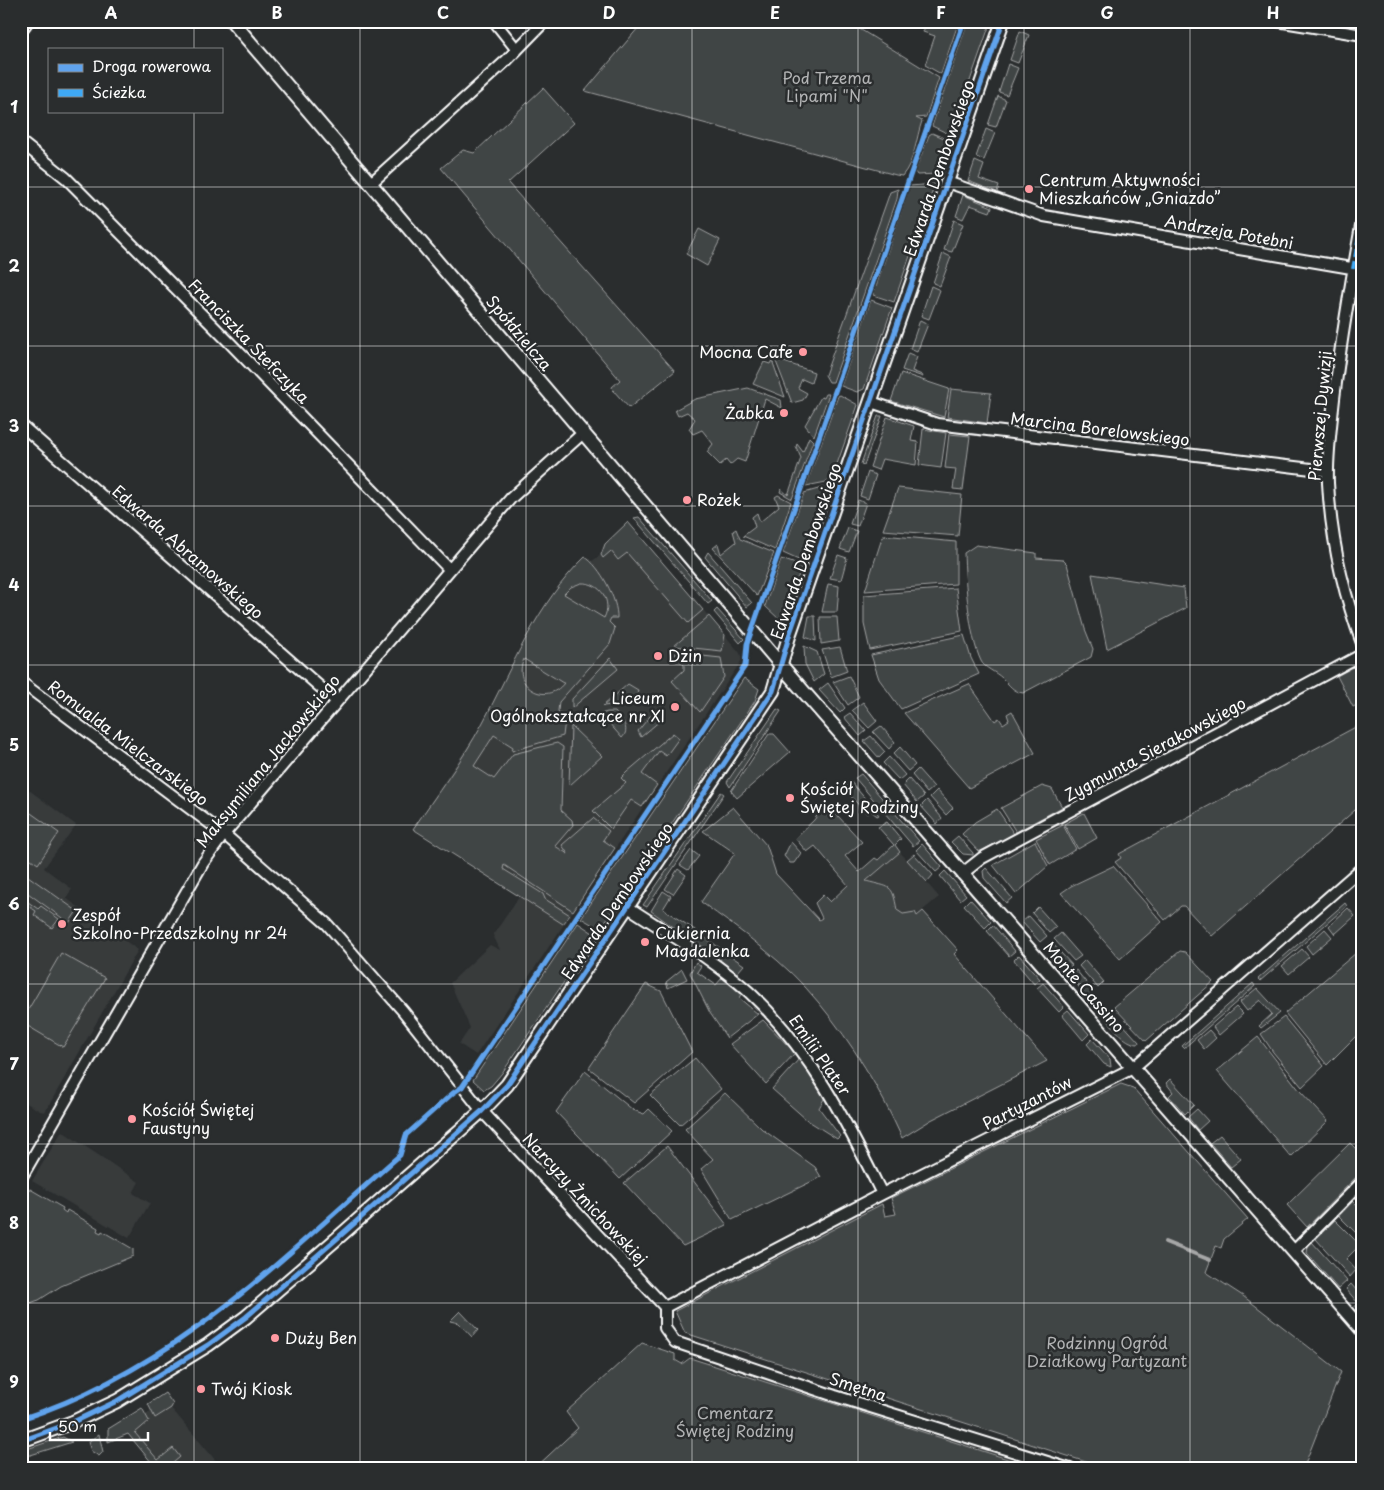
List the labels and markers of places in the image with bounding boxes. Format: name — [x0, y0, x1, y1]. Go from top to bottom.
place label: Centrum Aktywności Mieszkańców „Gniazdo” — [1039, 167, 1221, 209]
marker: Centrum Aktywności Mieszkańców „Gniazdo” — [1023, 183, 1035, 195]
place label: Mocna Cafe — [699, 339, 793, 363]
marker: Mocna Cafe — [797, 346, 809, 358]
place label: Żabka — [725, 400, 774, 424]
marker: Żabka — [778, 407, 790, 419]
place label: Rożek — [697, 487, 741, 511]
marker: Rożek — [681, 494, 693, 506]
place label: Dżin — [668, 643, 702, 667]
marker: Dżin — [652, 650, 664, 662]
place label: Liceum Ogólnokształcące nr XI — [490, 685, 665, 727]
marker: Liceum Ogólnokształcące nr XI — [669, 701, 681, 713]
place label: Kościół Świętej Rodziny — [800, 776, 919, 818]
marker: Kościół Świętej Rodziny — [784, 792, 796, 804]
place label: Zespół Szkolno-Przedszkolny nr 24 — [72, 902, 288, 944]
marker: Zespół Szkolno-Przedszkolny nr 24 — [56, 918, 68, 930]
place label: Cukiernia Magdalenka — [655, 920, 750, 962]
marker: Cukiernia Magdalenka — [639, 936, 651, 948]
place label: Kościół Świętej Faustyny — [142, 1097, 254, 1139]
marker: Kościół Świętej Faustyny — [126, 1113, 138, 1125]
place label: Duży Ben — [285, 1325, 357, 1349]
marker: Duży Ben — [269, 1332, 281, 1344]
place label: Twój Kiosk — [211, 1376, 293, 1400]
marker: Twój Kiosk — [195, 1383, 207, 1395]

